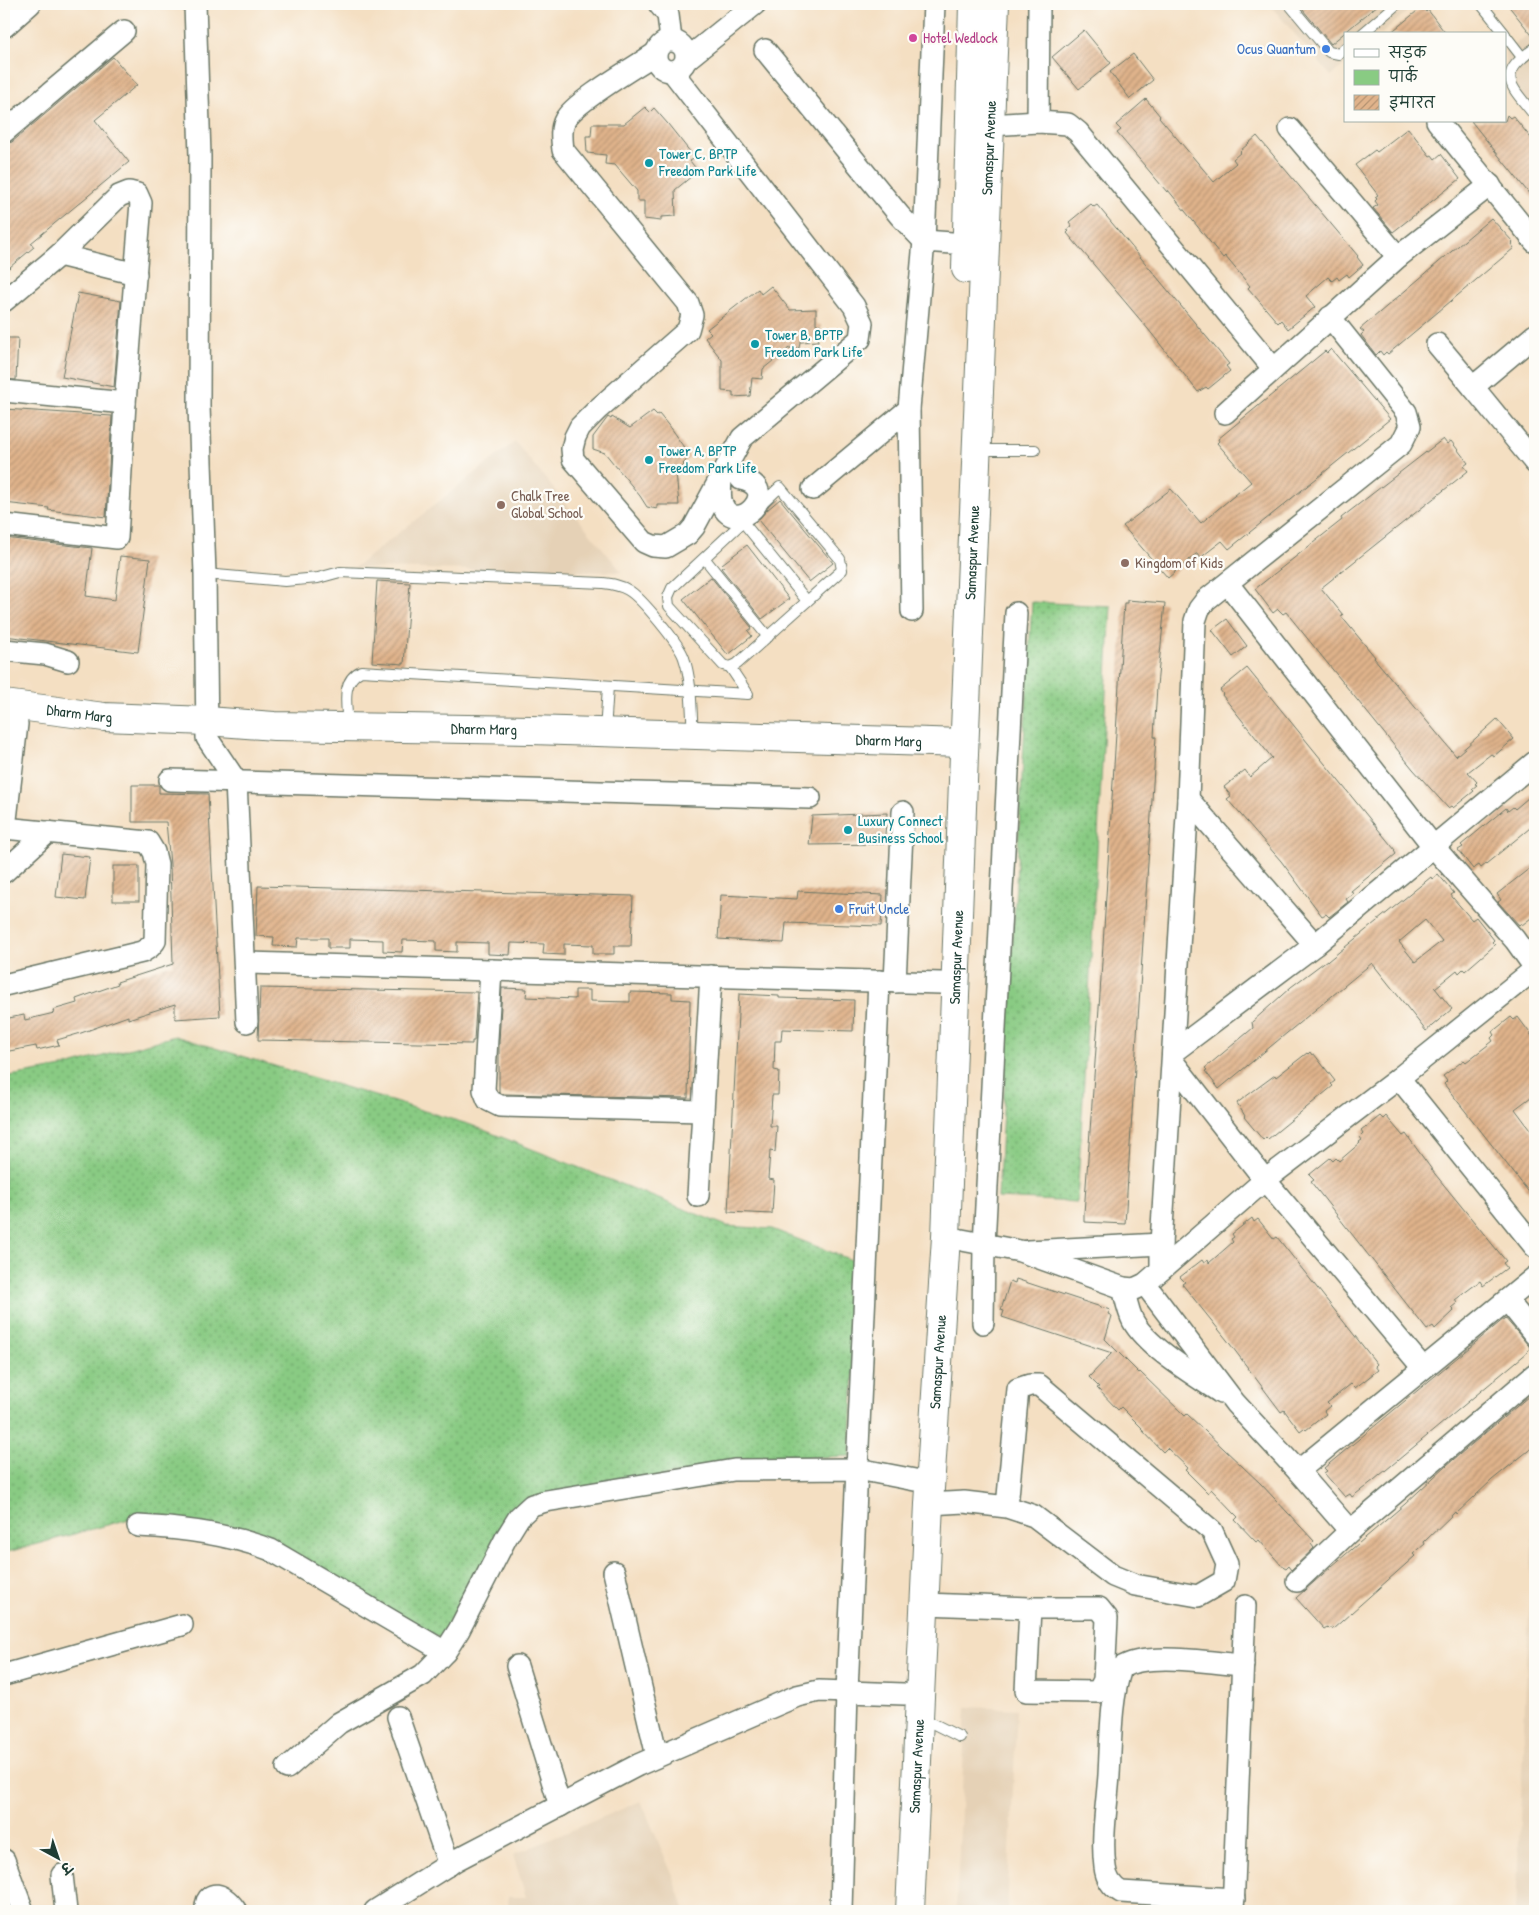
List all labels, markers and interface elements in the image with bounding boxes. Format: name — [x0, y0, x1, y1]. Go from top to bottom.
place label: Hotel Wedlock — [923, 27, 998, 48]
marker: Hotel Wedlock — [907, 32, 919, 44]
legend — [1344, 32, 1506, 122]
place label: Ocus Quantum — [1237, 38, 1316, 59]
text: सड़क — [1388, 42, 1427, 63]
marker: Ocus Quantum — [1320, 43, 1332, 55]
text: पार्क — [1388, 65, 1419, 87]
text: इमारत — [1389, 92, 1436, 113]
street label: Samaspur Avenue — [976, 100, 1001, 195]
place label: Tower C, BPTP Freedom Park Life — [658, 143, 757, 181]
marker: Tower C, BPTP Freedom Park Life — [643, 157, 655, 169]
place label: Tower B, BPTP Freedom Park Life — [764, 324, 863, 362]
marker: Tower B, BPTP Freedom Park Life — [749, 338, 761, 350]
place label: Tower A, BPTP Freedom Park Life — [658, 440, 757, 478]
marker: Tower A, BPTP Freedom Park Life — [643, 454, 655, 466]
place label: Chalk Tree Global School — [511, 485, 583, 523]
marker: Chalk Tree Global School — [495, 499, 507, 511]
street label: Samaspur Avenue — [959, 505, 984, 600]
place label: Kingdom of Kids — [1135, 552, 1223, 573]
marker: Kingdom of Kids — [1119, 557, 1131, 569]
street label: Dharm Marg — [45, 699, 113, 727]
street label: Dharm Marg — [451, 718, 517, 740]
street label: Dharm Marg — [855, 729, 922, 752]
place label: Luxury Connect Business School — [858, 810, 944, 848]
marker: Luxury Connect Business School — [842, 824, 854, 836]
place label: Fruit Uncle — [848, 898, 909, 919]
marker: Fruit Uncle — [833, 903, 845, 915]
street label: Samaspur Avenue — [944, 910, 968, 1005]
street label: Samaspur Avenue — [924, 1314, 951, 1409]
street label: Samaspur Avenue — [904, 1718, 929, 1814]
north arrow — [32, 1832, 82, 1882]
text: उ — [56, 1857, 78, 1880]

